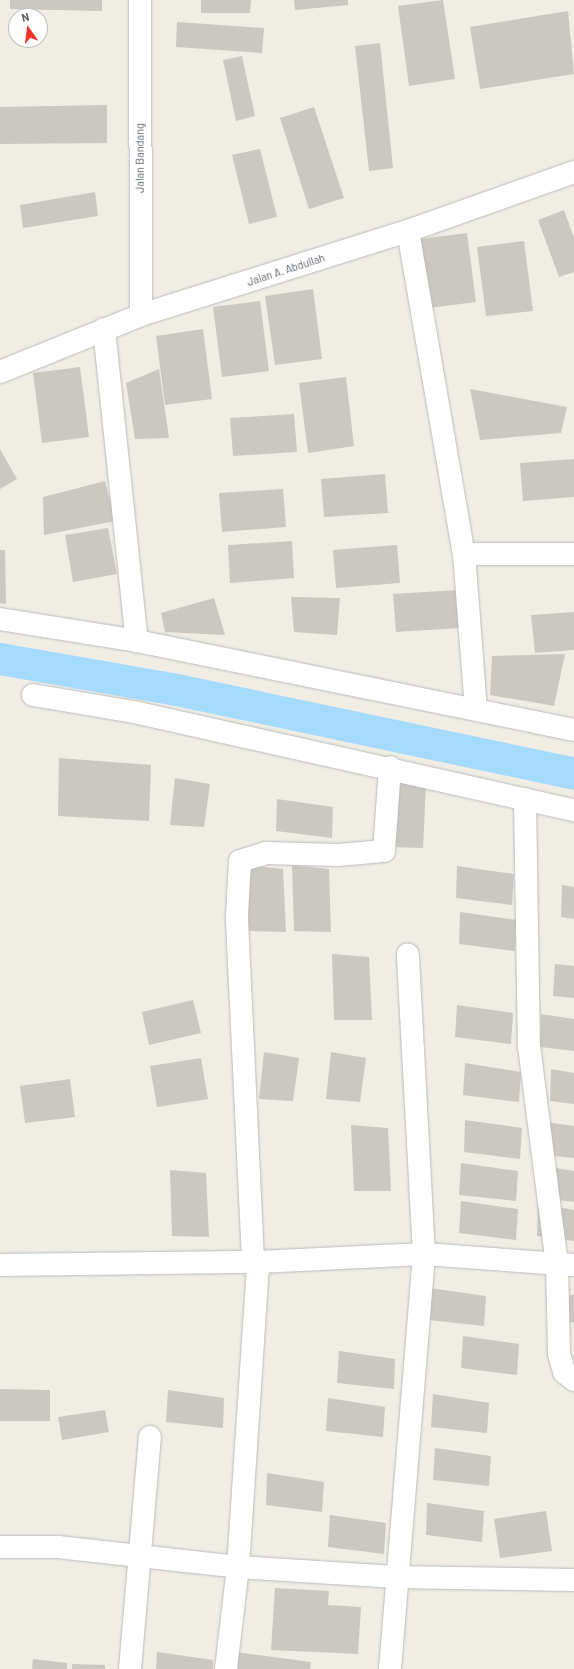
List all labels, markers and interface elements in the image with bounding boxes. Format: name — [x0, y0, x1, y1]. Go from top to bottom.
north arrow — [8, 8, 48, 48]
text: N — [20, 10, 30, 24]
street label: Jalan Bandang — [133, 123, 147, 193]
street label: Jalan A. Abdullah — [245, 251, 327, 289]

